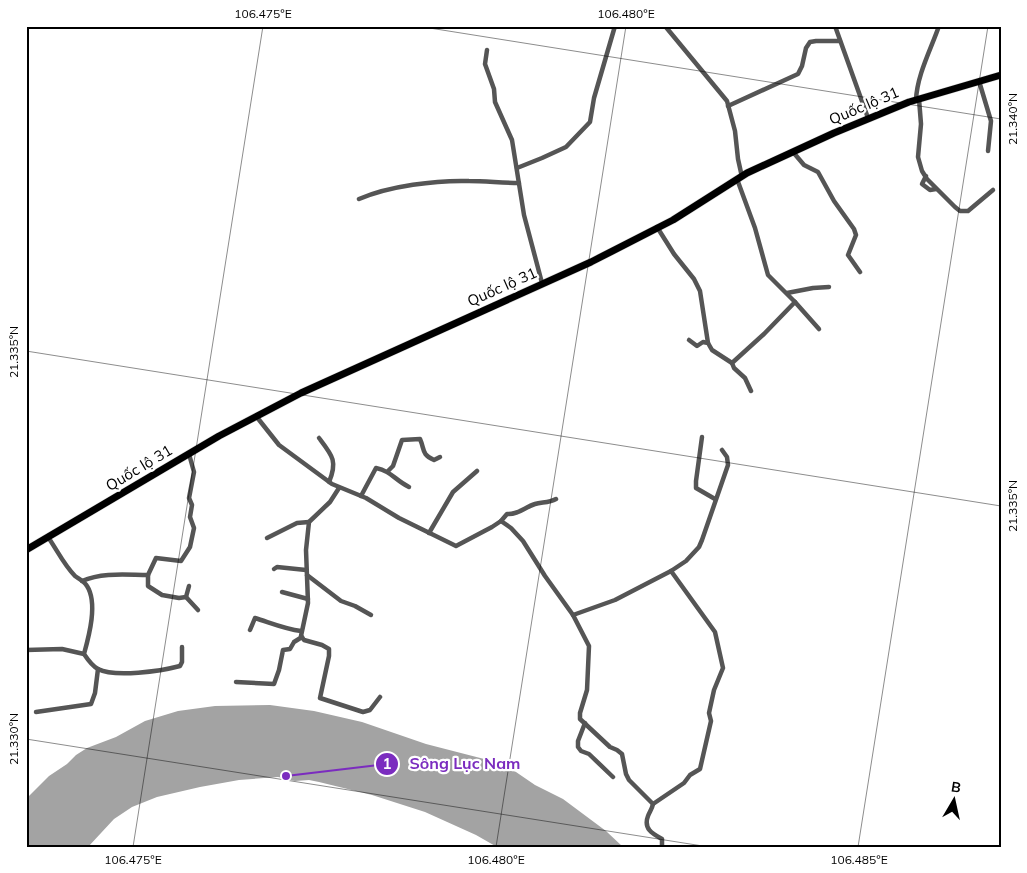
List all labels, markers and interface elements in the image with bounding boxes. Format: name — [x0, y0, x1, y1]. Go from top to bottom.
text: 106.475°E — [234, 6, 292, 21]
text: 106.480°E — [597, 6, 655, 21]
street label: Quốc lộ 31 — [826, 82, 902, 129]
text: 21.340°N — [1005, 93, 1020, 145]
street label: Quốc lộ 31 — [464, 263, 540, 310]
text: 21.335°N — [6, 326, 21, 378]
street label: Quốc lộ 31 — [102, 440, 175, 495]
text: 21.335°N — [1005, 480, 1020, 532]
text: 21.330°N — [6, 713, 21, 765]
callout: Sông Lục Nam — [375, 748, 531, 779]
text: Sông Lục Nam — [410, 753, 520, 773]
text: 1 — [382, 754, 392, 773]
north arrow — [930, 776, 980, 826]
text: B — [950, 778, 963, 797]
text: 106.475°E — [104, 852, 162, 867]
text: 106.480°E — [467, 852, 525, 867]
text: 106.485°E — [830, 852, 888, 867]

